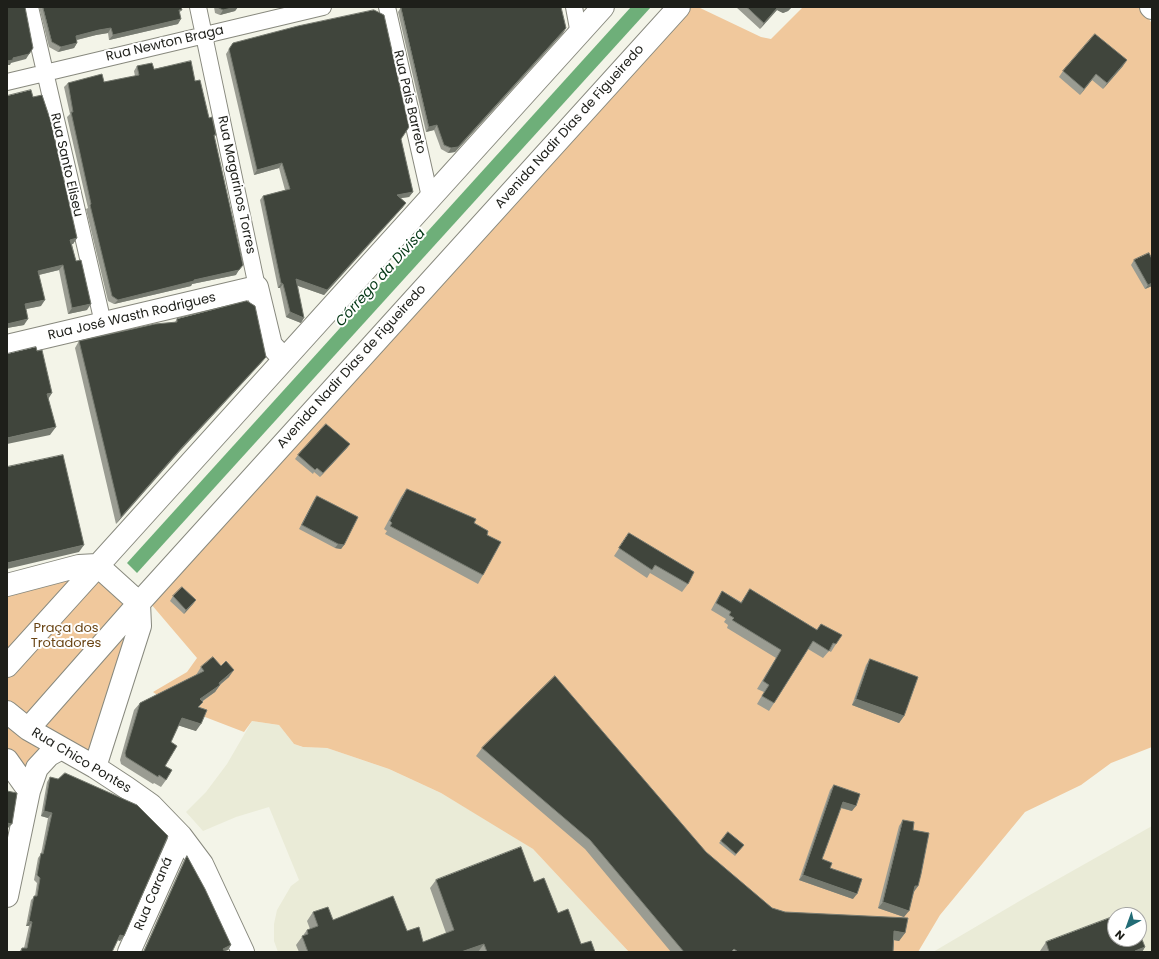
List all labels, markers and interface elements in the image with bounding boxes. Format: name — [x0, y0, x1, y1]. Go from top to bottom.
street label: Rua Newton Braga — [105, 23, 225, 65]
street label: Avenida Nadir Dias de Figueiredo — [492, 42, 648, 212]
street label: Rua Pais Barreto — [389, 49, 429, 155]
street label: Rua Santo Eliseu — [46, 112, 86, 218]
street label: Rua Magarinos Torres — [214, 114, 258, 256]
water label: Córrego da Divisa — [333, 226, 429, 330]
street label: Avenida Nadir Dias de Figueiredo — [274, 282, 430, 452]
street label: Rua José Wasth Rodrigues — [47, 290, 217, 344]
park label: Praça dos Trotadores — [31, 621, 101, 652]
street label: Rua Chico Pontes — [28, 725, 134, 797]
street label: Rua Caraná — [132, 855, 176, 933]
north arrow — [1107, 907, 1147, 947]
text: N — [1111, 927, 1128, 944]

